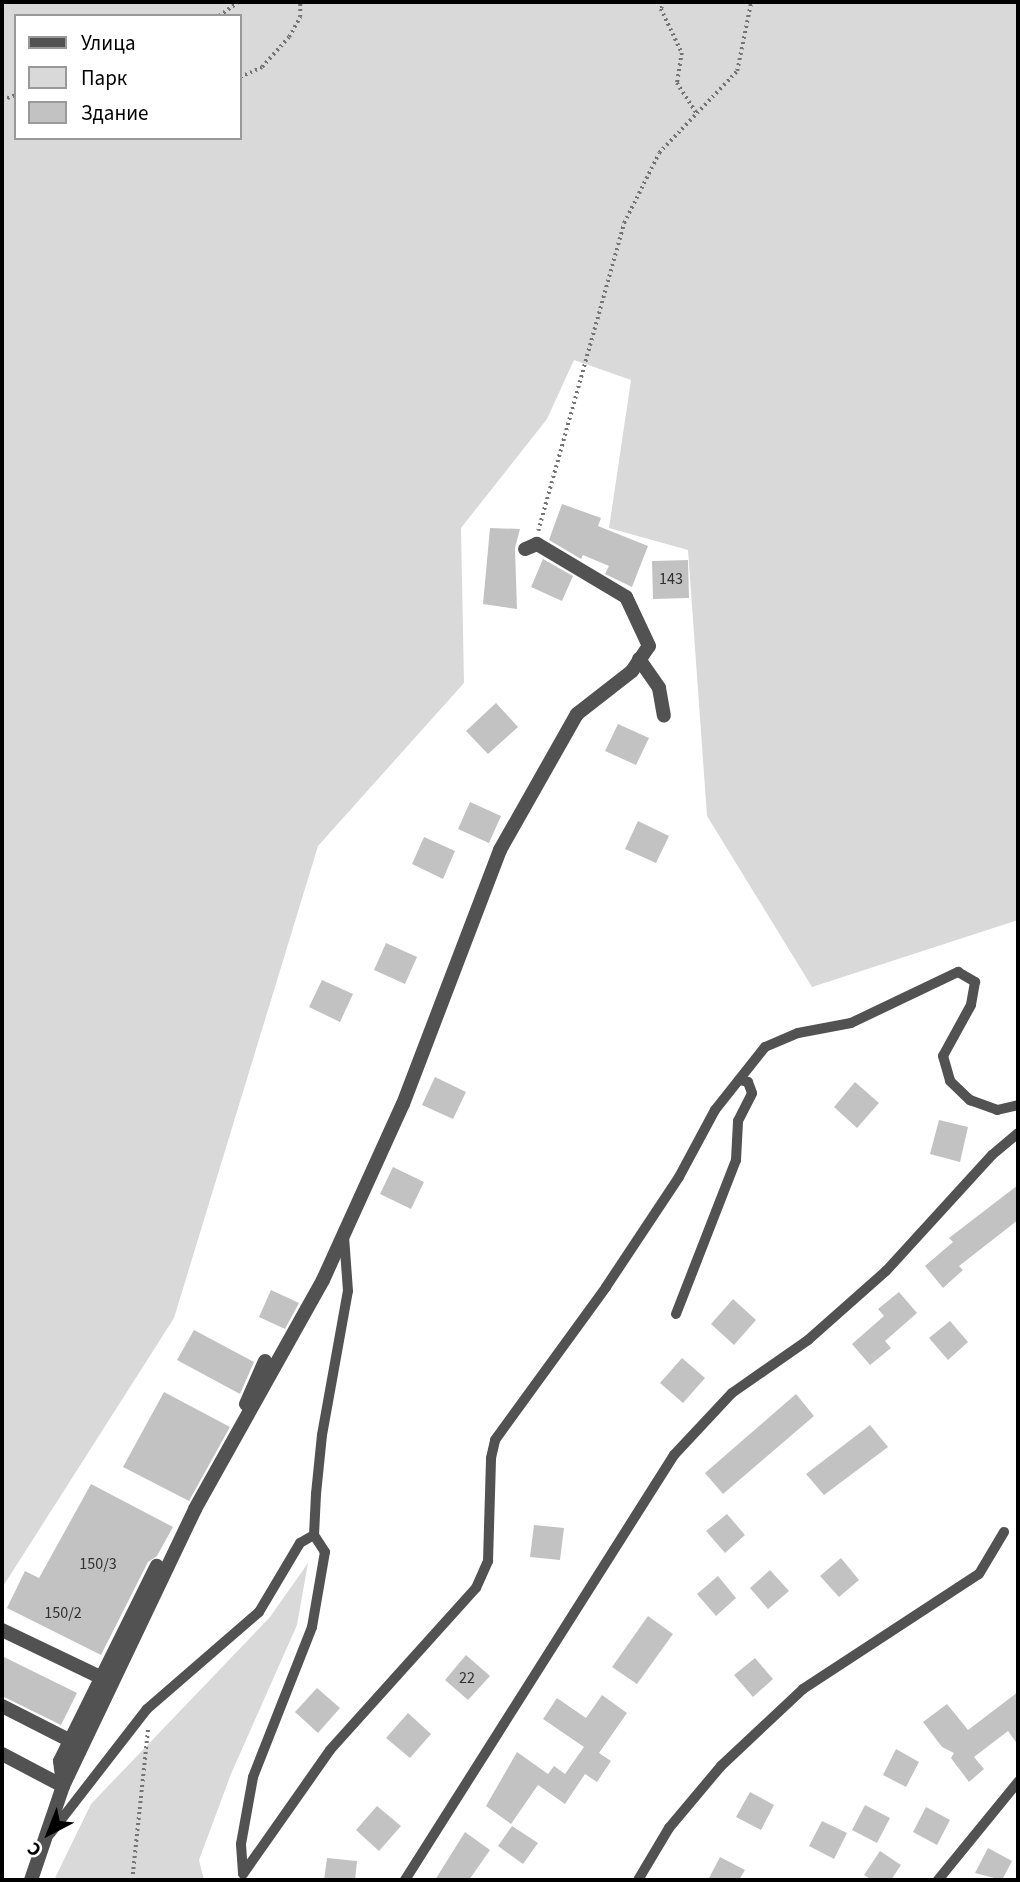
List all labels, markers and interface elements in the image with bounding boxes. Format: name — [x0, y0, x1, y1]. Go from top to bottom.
legend — [14, 14, 242, 140]
text: Улица — [81, 28, 136, 58]
text: Парк — [81, 63, 127, 93]
text: Здание — [81, 98, 149, 128]
house number: 143 — [659, 569, 683, 589]
house number: 150/3 — [79, 1554, 117, 1574]
house number: 150/2 — [44, 1603, 82, 1623]
house number: 22 — [459, 1668, 475, 1688]
north arrow — [14, 1798, 84, 1868]
text: С — [21, 1835, 48, 1863]

